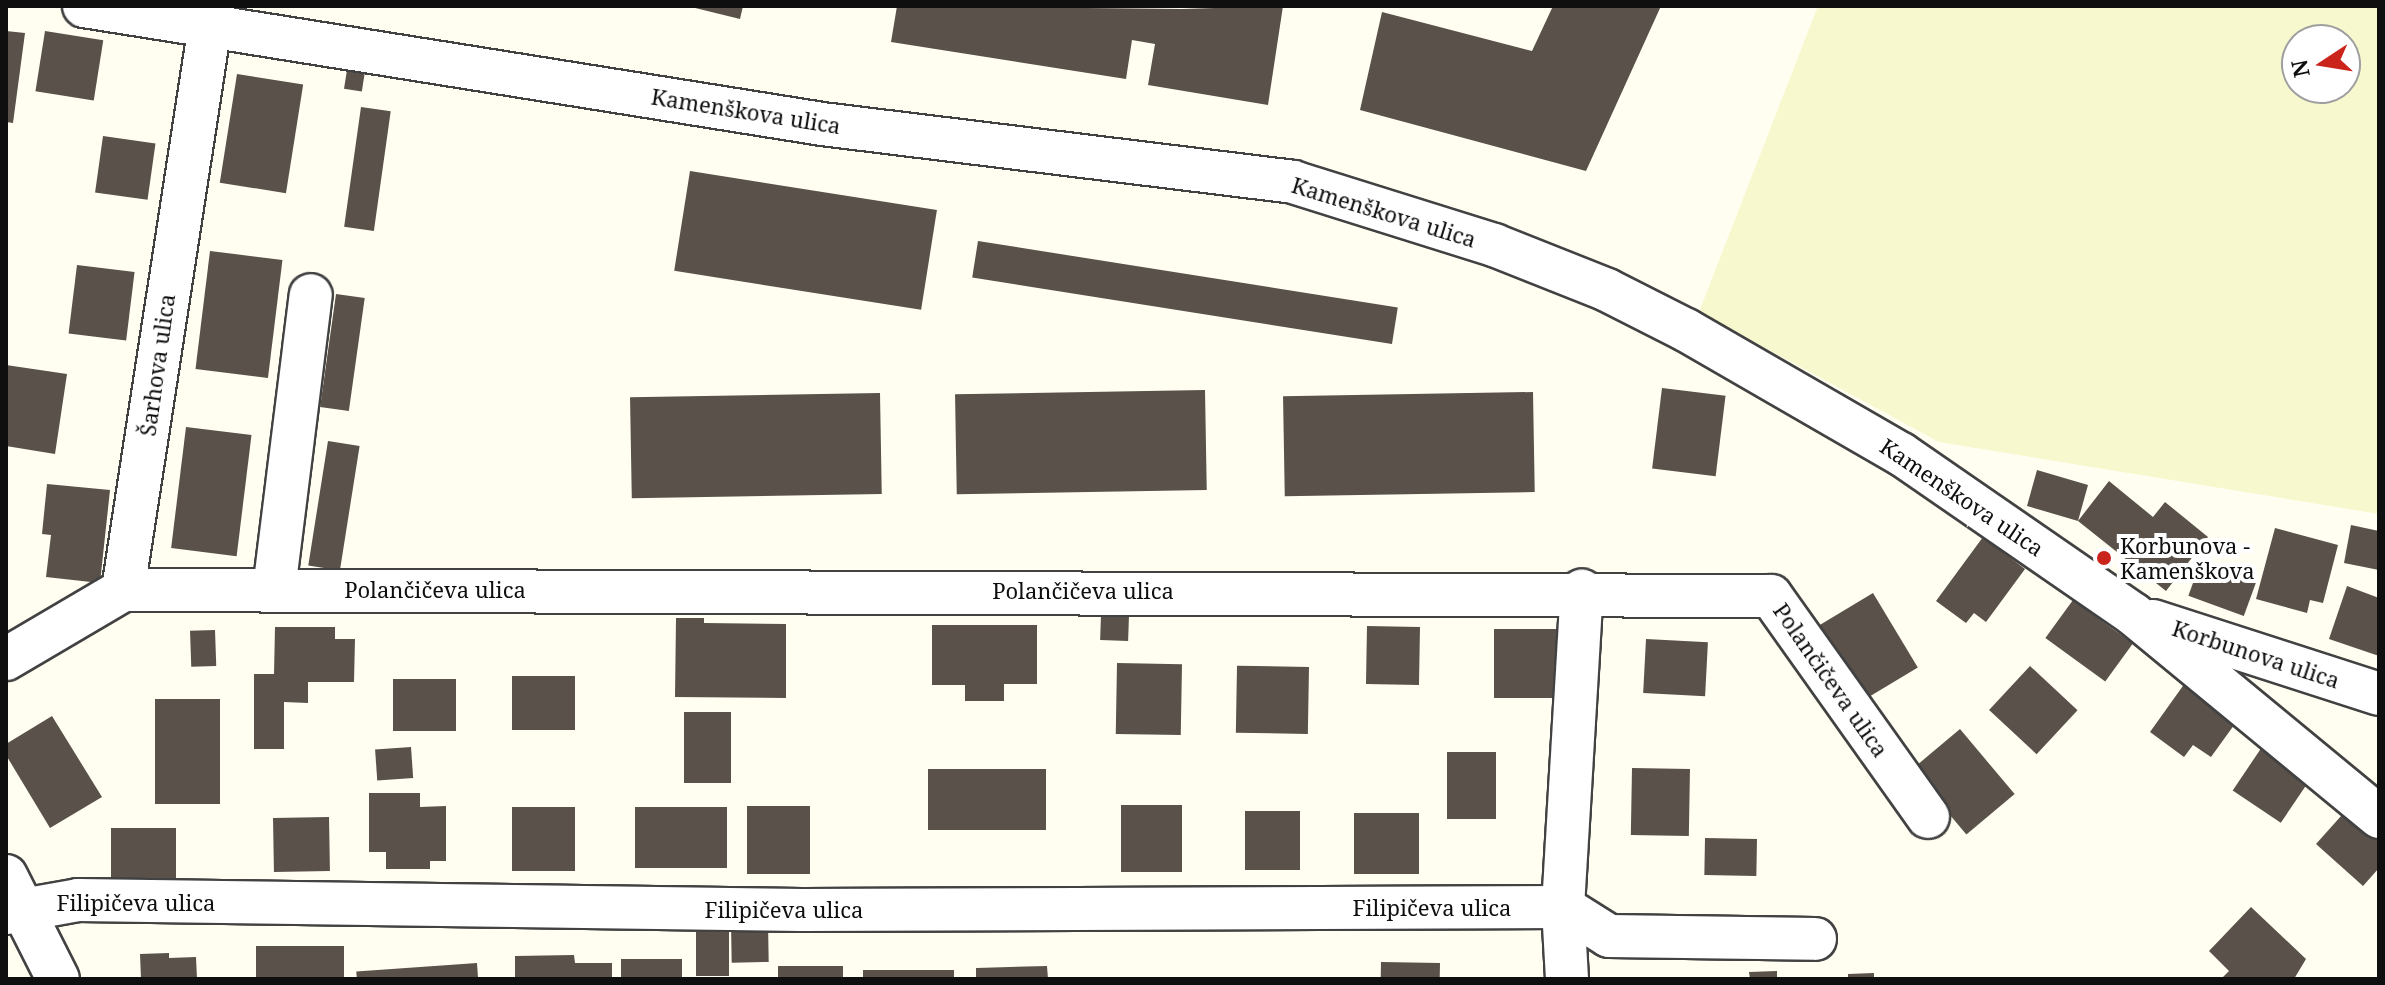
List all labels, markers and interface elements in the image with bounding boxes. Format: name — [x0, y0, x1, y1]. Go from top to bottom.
north arrow — [2281, 24, 2361, 104]
text: N — [2283, 57, 2316, 80]
street label: Kamenškova ulica — [649, 83, 843, 139]
street label: Kamenškova ulica — [1289, 171, 1479, 253]
street label: Šarhova ulica — [134, 292, 180, 438]
street label: Kamenškova ulica — [1875, 433, 2049, 561]
place label: Korbunova - Kamenškova — [2120, 532, 2255, 584]
marker: Korbunova - Kamenškova — [2095, 549, 2113, 567]
street label: Polančičeva ulica — [344, 577, 526, 603]
street label: Polančičeva ulica — [992, 578, 1174, 604]
street label: Polančičeva ulica — [1768, 598, 1894, 762]
street label: Korbunova ulica — [2169, 615, 2343, 693]
street label: Filipičeva ulica — [57, 890, 215, 916]
street label: Filipičeva ulica — [1353, 895, 1511, 921]
street label: Filipičeva ulica — [705, 897, 863, 923]

